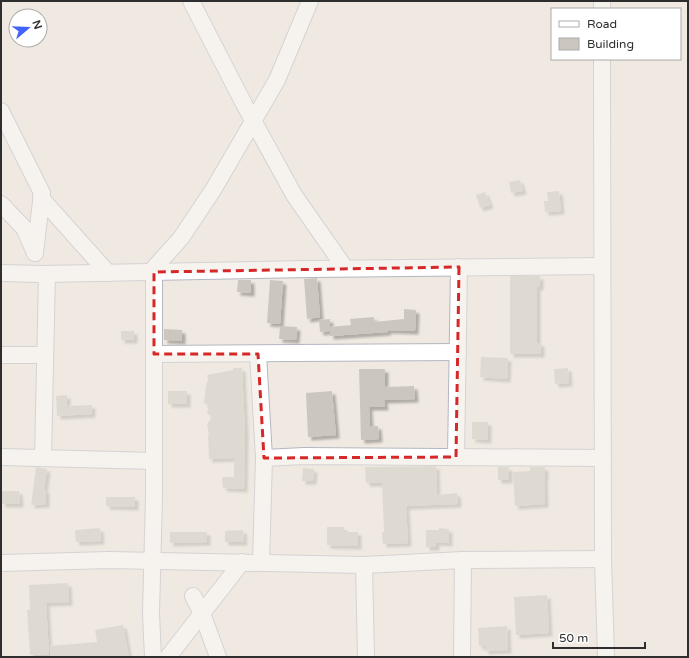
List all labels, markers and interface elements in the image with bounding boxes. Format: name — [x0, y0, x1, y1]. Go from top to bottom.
north arrow — [8, 8, 48, 48]
legend — [551, 8, 681, 60]
text: Road — [587, 17, 617, 31]
text: N — [29, 19, 45, 31]
text: Building — [587, 37, 634, 51]
scale bar — [553, 624, 645, 650]
text: 50 m — [559, 631, 588, 645]

